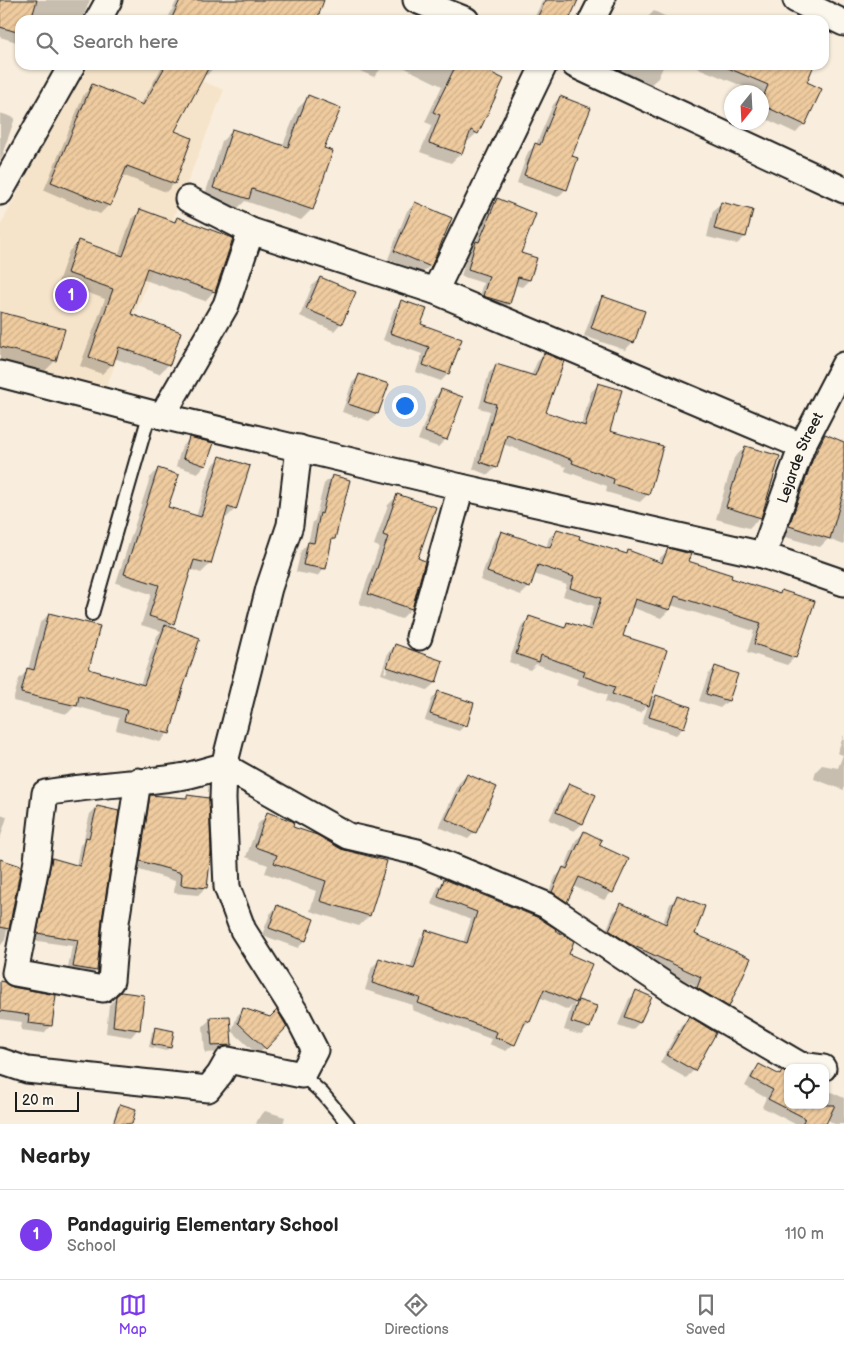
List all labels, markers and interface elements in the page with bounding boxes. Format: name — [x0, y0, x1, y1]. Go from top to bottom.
search box — [15, 15, 829, 70]
icon: search — [33, 29, 61, 57]
text: Search here — [73, 31, 178, 54]
north arrow — [724, 85, 769, 130]
pin: 1 — [55, 276, 87, 314]
your location — [392, 393, 418, 419]
street label: Lejarde Street — [773, 409, 828, 506]
map controls — [784, 1064, 829, 1109]
button: locate — [784, 1064, 829, 1109]
scale bar — [15, 1089, 79, 1112]
text: 20 m — [22, 1092, 54, 1109]
text: Nearby — [20, 1144, 90, 1169]
text: Pandaguirig Elementary School — [67, 1214, 338, 1237]
text: 1 — [33, 1225, 39, 1244]
text: 110 m — [785, 1225, 824, 1244]
text: School — [67, 1237, 116, 1256]
tab: Map — [119, 1291, 147, 1338]
tab: Directions — [384, 1291, 449, 1338]
tab: Saved — [686, 1291, 725, 1338]

